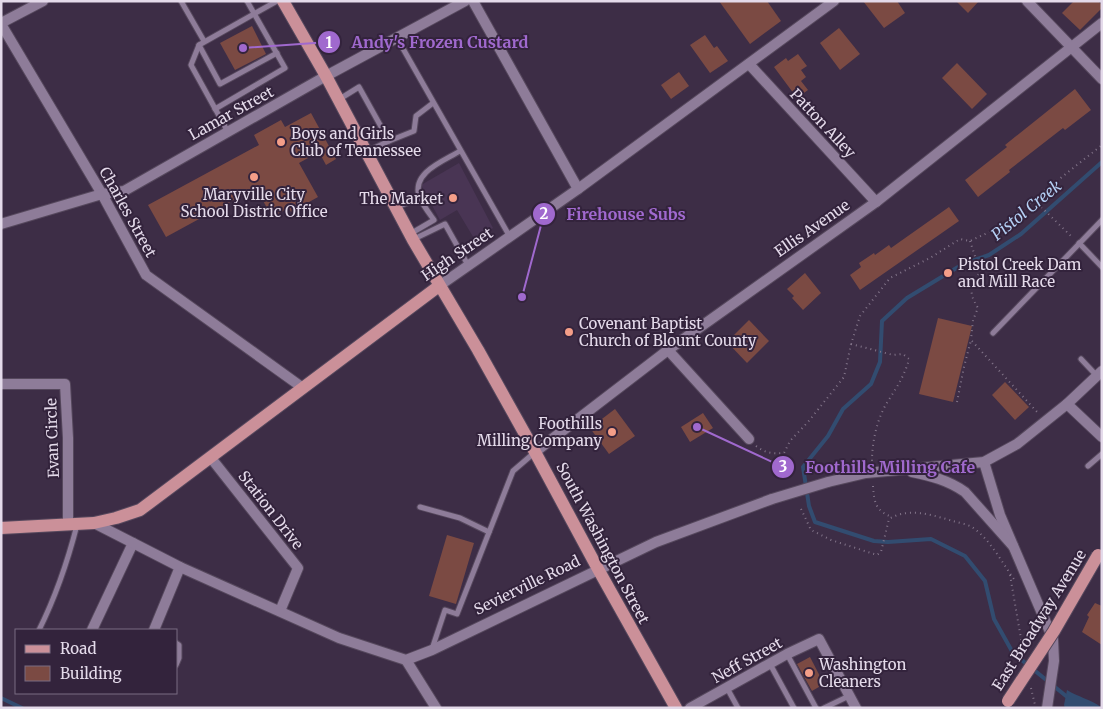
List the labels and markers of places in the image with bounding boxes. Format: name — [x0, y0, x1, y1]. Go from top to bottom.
callout: Andy's Frozen Custard — [317, 27, 538, 58]
place label: Boys and Girls Club of Tennessee — [291, 124, 421, 160]
marker: Boys and Girls Club of Tennessee — [275, 136, 287, 148]
marker: Maryville City School Distric Office — [248, 171, 260, 183]
place label: Maryville City School Distric Office — [180, 185, 328, 221]
place label: The Market — [359, 189, 443, 208]
marker: The Market — [447, 192, 459, 204]
callout: Firehouse Subs — [532, 199, 696, 230]
place label: Pistol Creek Dam and Mill Race — [958, 255, 1082, 291]
marker: Pistol Creek Dam and Mill Race — [942, 267, 954, 279]
place label: Covenant Baptist Church of Blount County — [579, 314, 757, 350]
marker: Covenant Baptist Church of Blount County — [563, 326, 575, 338]
place label: Foothills Milling Company — [477, 414, 602, 450]
marker: Foothills Milling Company — [606, 426, 618, 438]
callout: Foothills Milling Cafe — [770, 452, 985, 483]
place label: Washington Cleaners — [818, 655, 907, 691]
marker: Washington Cleaners — [803, 667, 815, 679]

